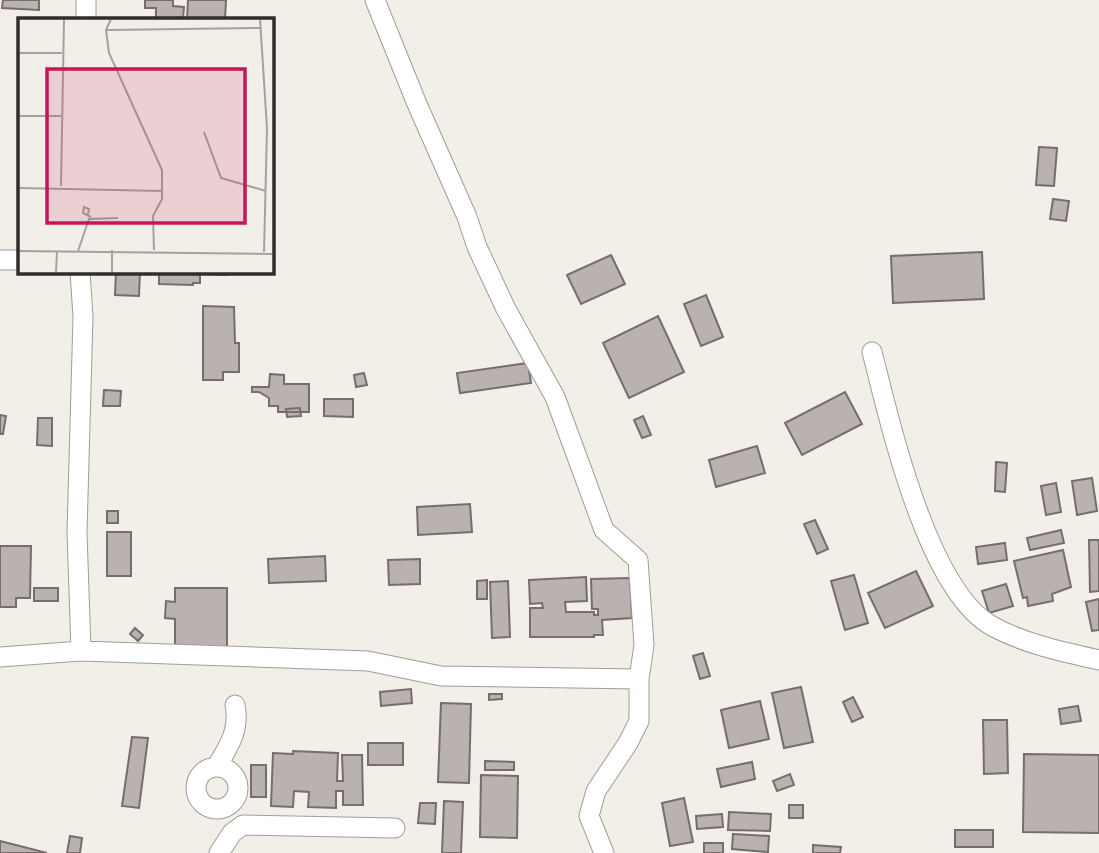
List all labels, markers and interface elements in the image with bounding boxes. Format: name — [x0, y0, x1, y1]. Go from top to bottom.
inset map — [18, 18, 273, 273]

